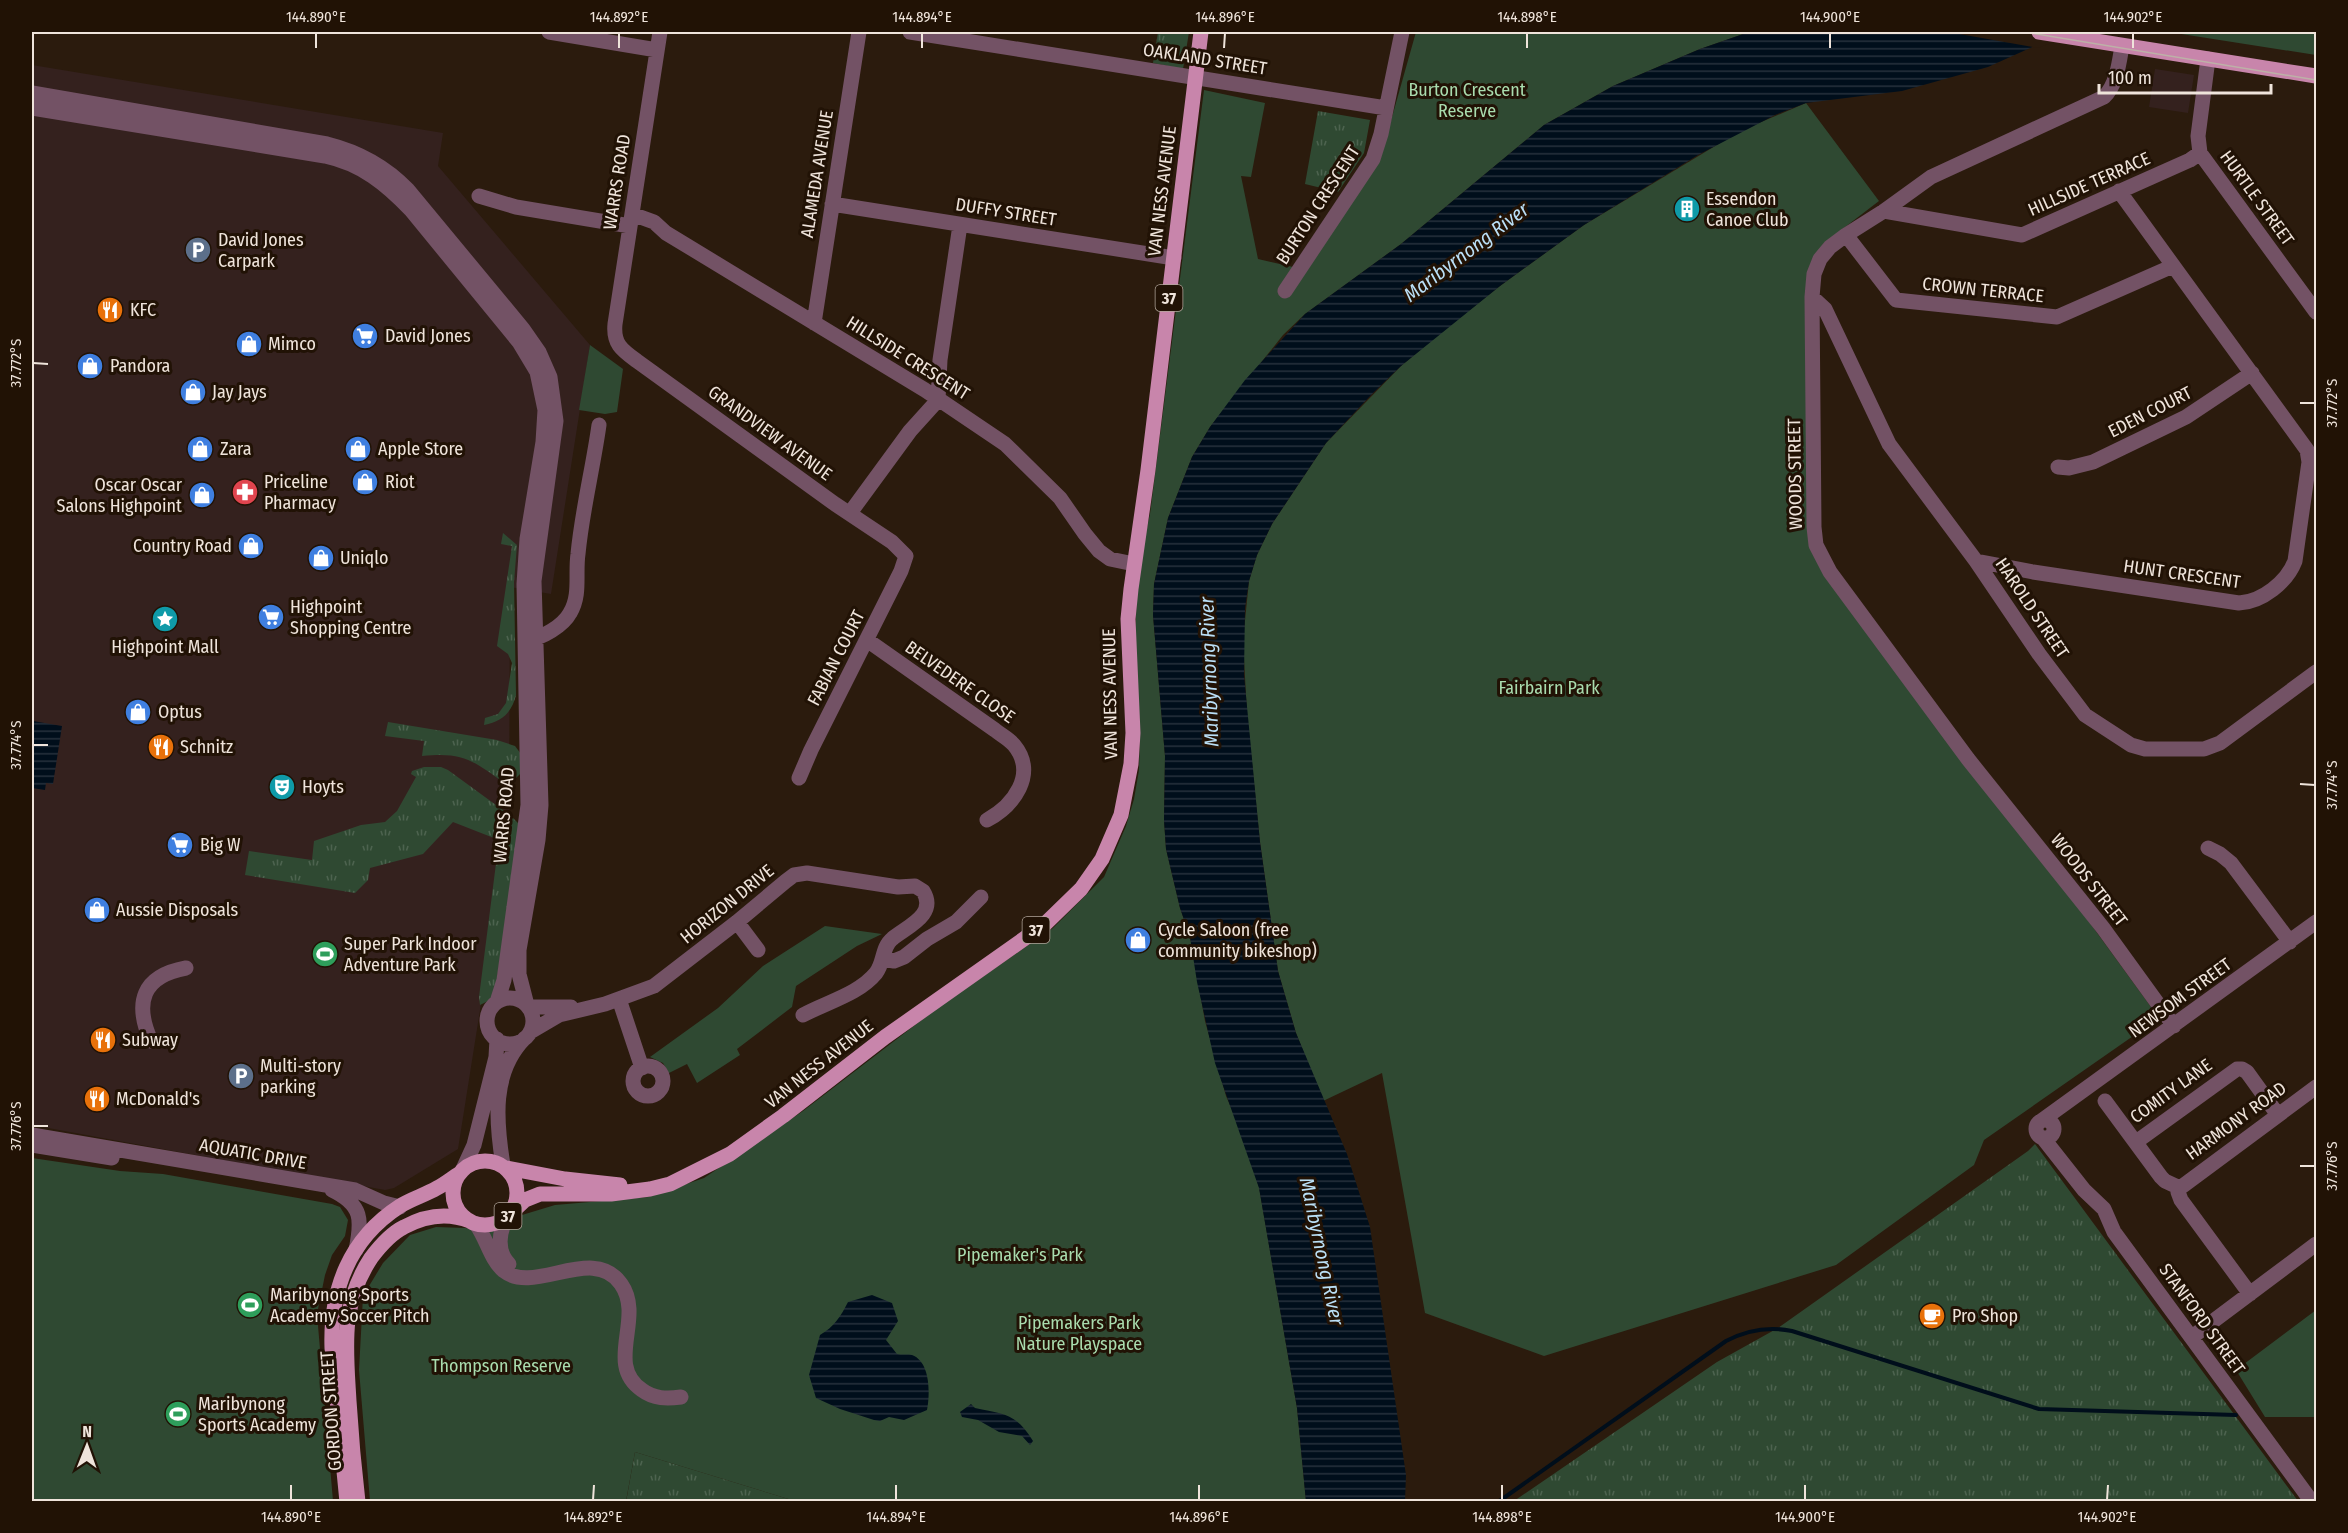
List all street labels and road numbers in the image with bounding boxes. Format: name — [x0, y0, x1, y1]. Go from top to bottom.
street label: OAKLAND STREET — [1142, 38, 1269, 80]
street label: ALAMEDA AVENUE — [796, 109, 838, 239]
street label: VAN NESS AVENUE — [1143, 124, 1181, 258]
street label: WARRS ROAD — [599, 133, 635, 231]
street label: BURTON CRESCENT — [1271, 141, 1365, 268]
street label: HURTLE STREET — [2215, 146, 2299, 250]
street label: HILLSIDE TERRACE — [2025, 147, 2153, 221]
street label: DUFFY STREET — [954, 193, 1059, 231]
street label: CROWN TERRACE — [1921, 273, 2045, 307]
road number: 37 — [1156, 285, 1182, 311]
street label: HILLSIDE CRESCENT — [842, 311, 974, 405]
street label: GRANDVIEW AVENUE — [704, 381, 836, 485]
street label: EDEN COURT — [2104, 381, 2196, 442]
street label: WOODS STREET — [1783, 417, 1807, 530]
street label: HAROLD STREET — [1990, 554, 2074, 663]
street label: HUNT CRESCENT — [2122, 555, 2243, 593]
street label: FABIAN COURT — [803, 606, 870, 709]
street label: VAN NESS AVENUE — [1098, 628, 1122, 760]
street label: BELVEDERE CLOSE — [901, 636, 1019, 728]
street label: WARRS ROAD — [489, 766, 519, 864]
street label: WOODS STREET — [2046, 829, 2132, 931]
street label: HORIZON DRIVE — [676, 860, 778, 948]
road number: 37 — [1022, 917, 1050, 943]
street label: NEWSOM STREET — [2124, 953, 2236, 1043]
street label: VAN NESS AVENUE — [760, 1015, 878, 1113]
street label: COMITY LANE — [2126, 1054, 2216, 1128]
street label: HARMONY ROAD — [2181, 1077, 2291, 1165]
street label: AQUATIC DRIVE — [198, 1134, 308, 1174]
road number: 37 — [494, 1203, 522, 1229]
street label: STANFORD STREET — [2154, 1259, 2250, 1379]
street label: GORDON STREET — [316, 1350, 346, 1472]

